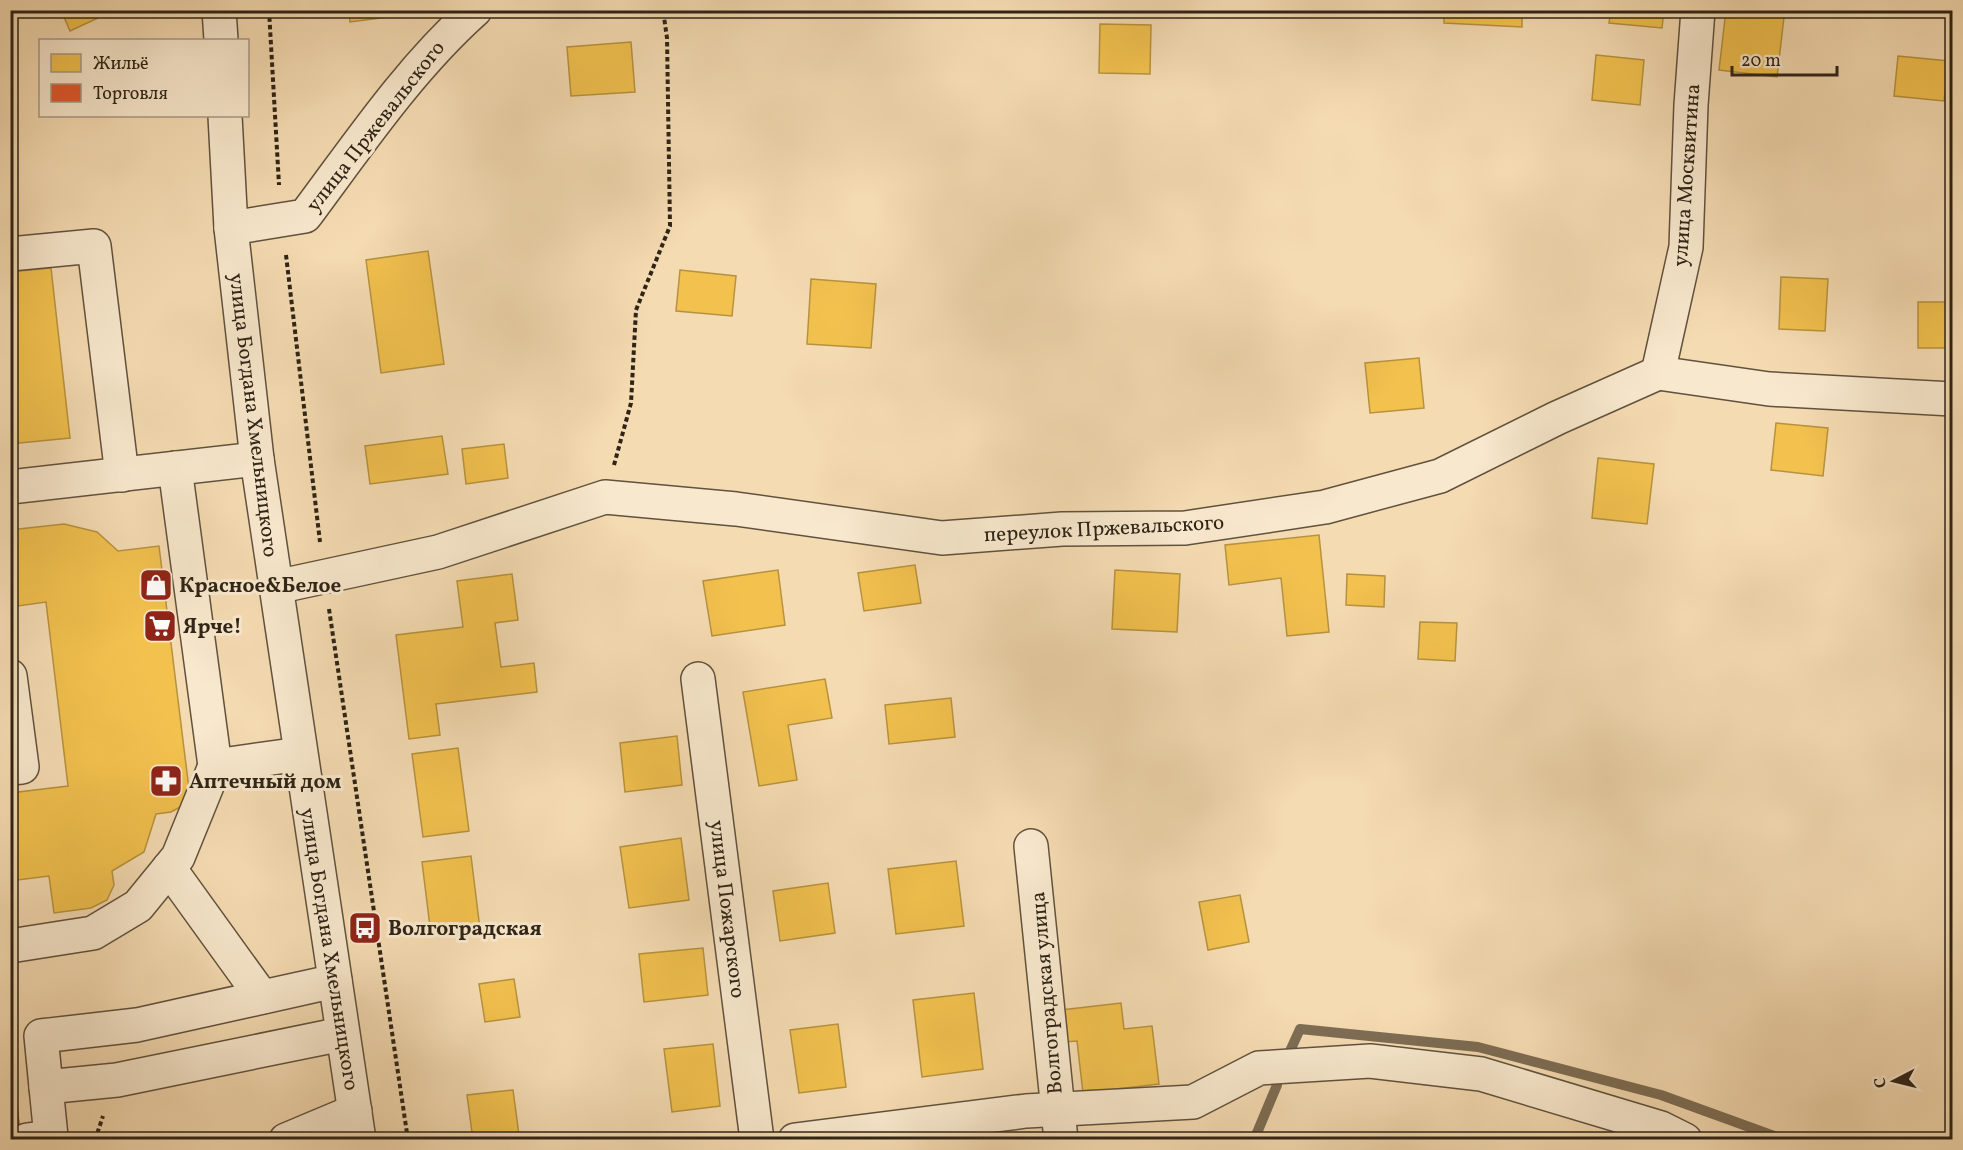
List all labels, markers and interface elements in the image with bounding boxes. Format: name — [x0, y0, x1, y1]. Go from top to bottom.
street label: улица Пржевальского — [300, 35, 452, 219]
legend — [39, 39, 249, 117]
scale bar — [1732, 39, 1837, 77]
text: 20 m — [1741, 49, 1781, 74]
text: Жильё — [93, 52, 149, 77]
text: Торговля — [93, 82, 168, 107]
street label: улица Москвитина — [1667, 83, 1708, 268]
street label: улица Богдана Хмельницкого — [221, 272, 284, 559]
street label: переулок Пржевальского — [983, 509, 1225, 550]
shop icon: Красное&Белое — [138, 567, 174, 603]
place label: Красное&Белое — [179, 572, 341, 601]
supermarket icon: Ярче! — [142, 608, 178, 644]
place label: Ярче! — [183, 613, 242, 642]
pharmacy icon: Аптечный дом — [148, 763, 184, 799]
place label: Аптечный дом — [189, 768, 341, 797]
street label: улица Богдана Хмельницкого — [292, 806, 365, 1093]
street label: улица Пожарского — [701, 819, 752, 1000]
street label: Волгоградская улица — [1024, 890, 1071, 1095]
bus stop icon: Волгоградская — [347, 910, 383, 946]
place label: Волгоградская — [388, 915, 542, 944]
north arrow — [1864, 1051, 1924, 1111]
text: С — [1870, 1076, 1893, 1089]

